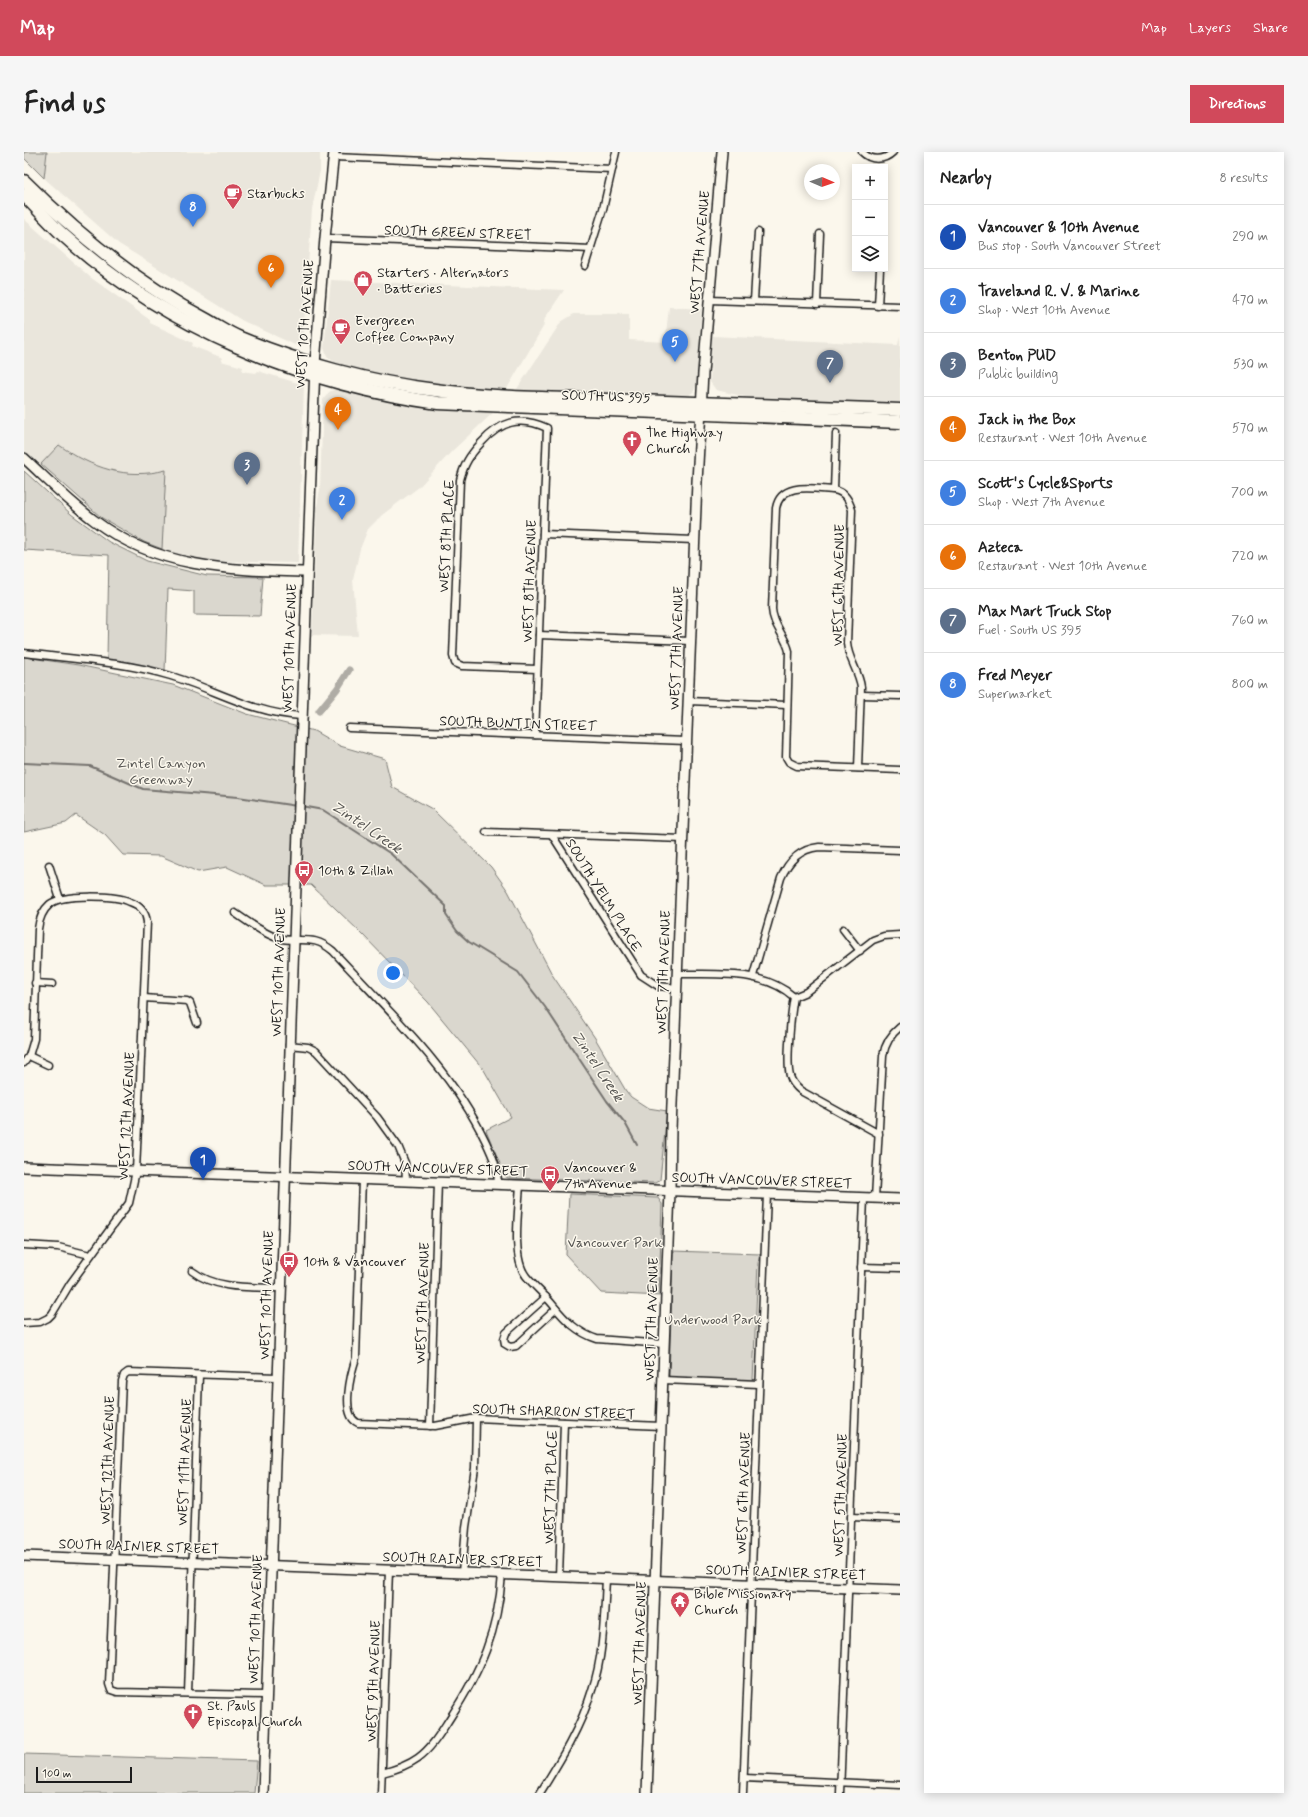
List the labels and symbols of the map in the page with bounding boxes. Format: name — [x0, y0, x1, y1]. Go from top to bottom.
north arrow — [804, 164, 840, 200]
cafe icon: Starbucks — [222, 182, 244, 210]
place label: Starbucks — [247, 185, 305, 203]
street label: WEST 7TH AVENUE — [686, 190, 714, 314]
pin: 8 — [180, 194, 206, 227]
street label: SOUTH GREEN STREET — [384, 221, 532, 245]
pin: 6 — [258, 255, 284, 288]
street label: WEST 10TH AVENUE — [292, 259, 318, 389]
place label: Starters · Alternators · Batteries — [377, 264, 509, 298]
shop icon: Starters · Alternators · Batteries — [352, 269, 374, 297]
place label: Evergreen Coffee Company — [355, 312, 454, 346]
cafe icon: Evergreen Coffee Company — [330, 317, 352, 345]
pin: 5 — [662, 329, 688, 362]
pin: 7 — [817, 350, 843, 383]
street label: SOUTH US 395 — [561, 386, 651, 408]
pin: 4 — [325, 397, 351, 430]
place label: The Highway Church — [646, 424, 723, 458]
church icon: The Highway Church — [621, 429, 643, 457]
pin: 3 — [234, 452, 260, 485]
street label: WEST 8TH PLACE — [435, 479, 459, 593]
pin: 2 — [329, 487, 355, 520]
street label: WEST 8TH AVENUE — [519, 519, 541, 643]
street label: WEST 6TH AVENUE — [829, 524, 849, 646]
street label: WEST 10TH AVENUE — [279, 583, 301, 713]
street label: WEST 7TH AVENUE — [666, 586, 688, 710]
street label: SOUTH BUNTIN STREET — [439, 712, 597, 736]
park label: Zintel Canyon Greenway — [116, 755, 206, 789]
water label: Zintel Creek — [327, 797, 407, 860]
street label: SOUTH YELM PLACE — [561, 835, 645, 956]
bus stop icon: 10th & Zillah — [293, 859, 315, 887]
place label: 10th & Zillah — [318, 862, 393, 880]
street label: WEST 10TH AVENUE — [268, 907, 290, 1037]
street label: WEST 7TH AVENUE — [653, 910, 675, 1034]
your location — [383, 963, 403, 983]
water label: Zintel Creek — [566, 1027, 629, 1107]
street label: WEST 12TH AVENUE — [115, 1051, 139, 1181]
pin: 1 — [190, 1147, 216, 1180]
street label: SOUTH VANCOUVER STREET — [347, 1157, 529, 1181]
place label: Vancouver & 7th Avenue — [564, 1159, 637, 1193]
bus stop icon: Vancouver & 7th Avenue — [539, 1164, 561, 1192]
street label: SOUTH VANCOUVER STREET — [671, 1169, 853, 1193]
street label: WEST 10TH AVENUE — [256, 1230, 278, 1360]
park label: Vancouver Park — [568, 1234, 663, 1252]
street label: WEST 9TH AVENUE — [412, 1242, 434, 1364]
bus stop icon: 10th & Vancouver — [278, 1250, 300, 1278]
place label: 10th & Vancouver — [303, 1253, 406, 1271]
street label: WEST 7TH AVENUE — [641, 1257, 663, 1381]
park label: Underwood Park — [664, 1311, 762, 1329]
street label: WEST 12TH AVENUE — [97, 1395, 119, 1525]
street label: WEST 11TH AVENUE — [174, 1398, 196, 1526]
street label: SOUTH SHARRON STREET — [472, 1400, 636, 1424]
street label: WEST 7TH PLACE — [540, 1430, 562, 1544]
street label: WEST 6TH AVENUE — [733, 1432, 755, 1554]
street label: WEST 5TH AVENUE — [830, 1433, 852, 1557]
street label: SOUTH RAINIER STREET — [58, 1535, 220, 1559]
street label: SOUTH RAINIER STREET — [382, 1548, 544, 1572]
street label: WEST 10TH AVENUE — [245, 1554, 267, 1684]
street label: SOUTH RAINIER STREET — [705, 1561, 867, 1585]
street label: WEST 7TH AVENUE — [629, 1581, 651, 1705]
place label: Bible Missionary Church — [694, 1585, 791, 1619]
temple icon: Bible Missionary Church — [669, 1590, 691, 1618]
street label: WEST 9TH AVENUE — [363, 1620, 385, 1742]
place label: St. Pauls Episcopal Church — [207, 1697, 303, 1731]
church icon: St. Pauls Episcopal Church — [182, 1702, 204, 1730]
scale bar — [36, 1765, 132, 1784]

